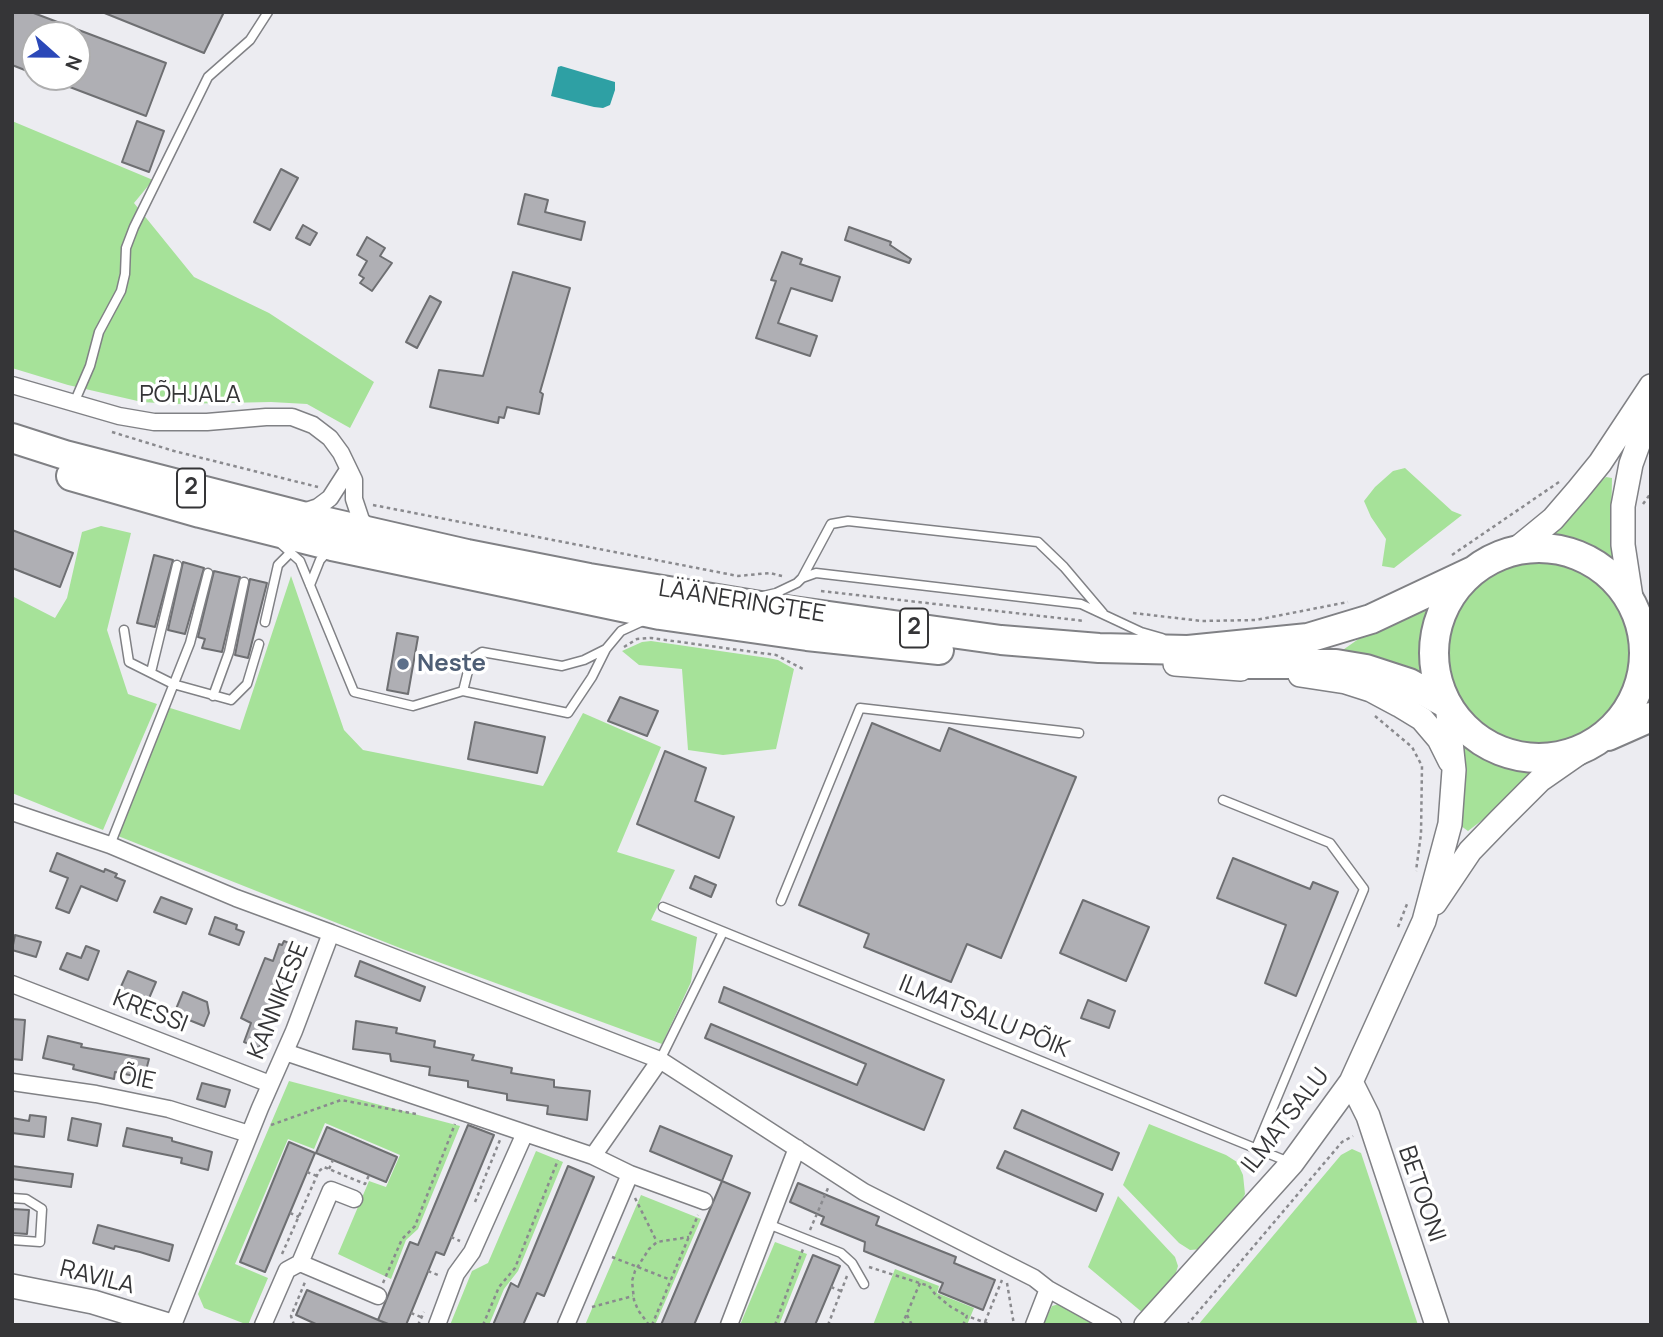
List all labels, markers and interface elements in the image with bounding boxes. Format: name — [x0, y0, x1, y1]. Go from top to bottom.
north arrow — [21, 21, 91, 91]
text: N — [59, 52, 88, 74]
street label: PÕHJALA — [139, 381, 241, 409]
road number: 2 — [177, 468, 205, 508]
street label: LÄÄNERINGTEE — [656, 575, 828, 629]
road number: 2 — [900, 608, 928, 648]
place label: Neste — [417, 650, 486, 678]
marker: Neste — [395, 656, 411, 672]
street label: KANNIKESE — [242, 938, 316, 1064]
street label: ILMATSALU PÕIK — [894, 970, 1074, 1064]
street label: KRESSI — [108, 985, 192, 1039]
street label: ÕIE — [116, 1061, 158, 1097]
street label: ILMATSALU — [1236, 1063, 1336, 1179]
street label: BETOONI — [1391, 1142, 1451, 1246]
street label: RAVILA — [57, 1255, 137, 1301]

